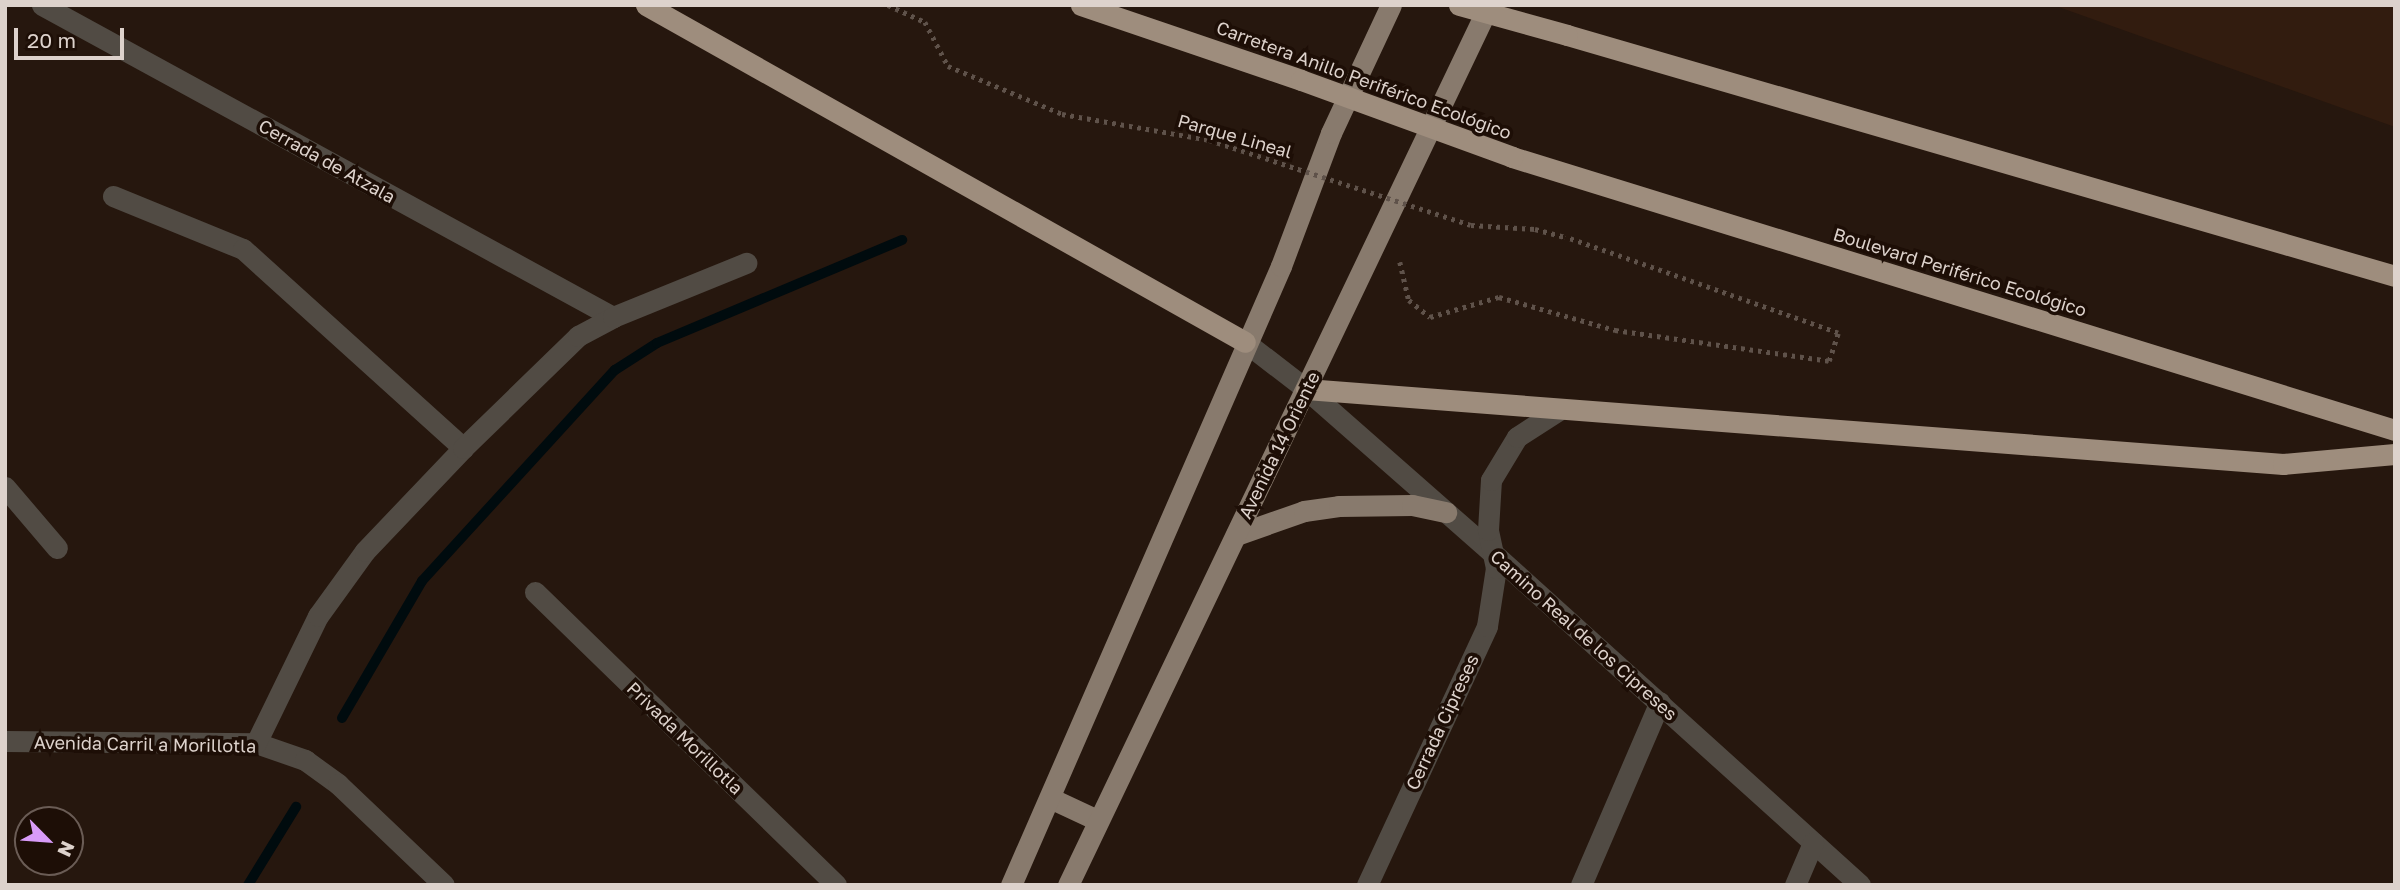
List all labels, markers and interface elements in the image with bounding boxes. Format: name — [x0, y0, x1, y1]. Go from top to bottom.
scale bar — [18, 14, 128, 58]
street label: Carretera Anillo Periférico Ecológico — [1214, 16, 1514, 144]
text: 20 m — [27, 27, 76, 53]
street label: Parque Lineal — [1175, 109, 1295, 163]
street label: Cerrada de Atzala — [255, 115, 399, 207]
street label: Boulevard Periférico Ecológico — [1831, 223, 2089, 321]
street label: Avenida 14 Oriente — [1234, 368, 1324, 522]
street label: Camino Real de los Cipreses — [1486, 545, 1682, 725]
street label: Cerrada Cipreses — [1401, 651, 1483, 793]
street label: Privada Morillotla — [623, 677, 747, 799]
street label: Avenida Carril a Morillotla — [34, 731, 256, 757]
north arrow — [14, 806, 84, 876]
text: N — [53, 838, 80, 861]

